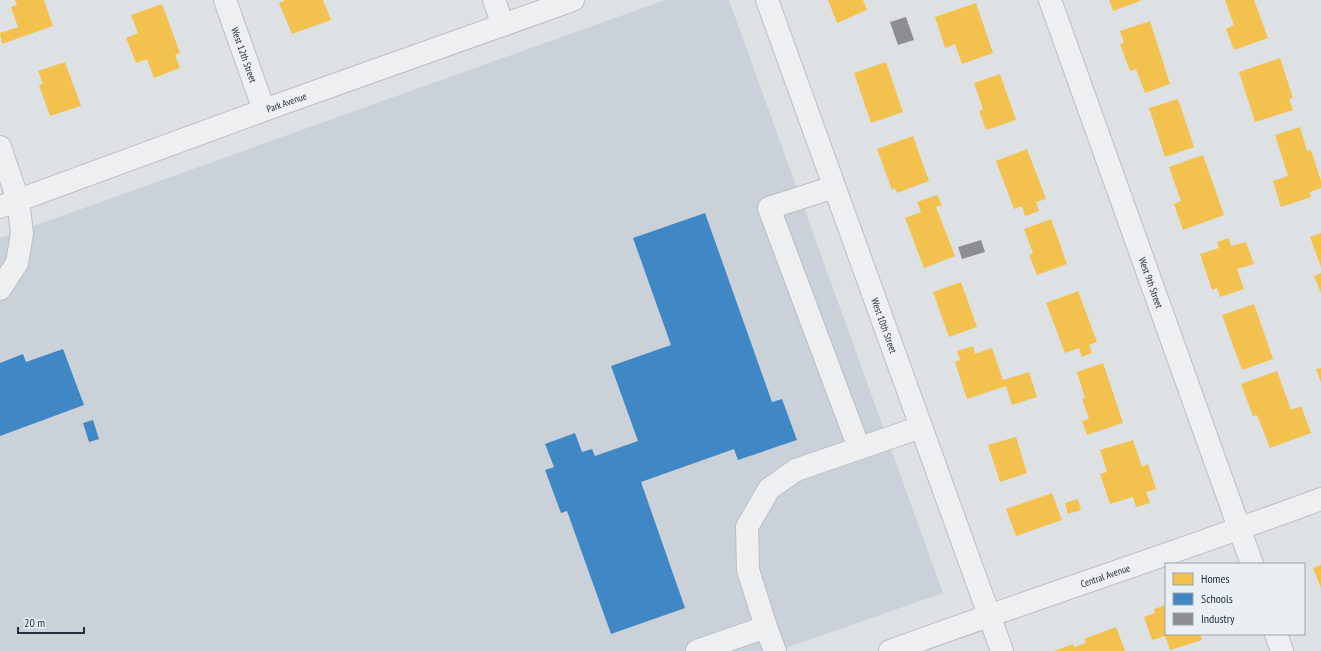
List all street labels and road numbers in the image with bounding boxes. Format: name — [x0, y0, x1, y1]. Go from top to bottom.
street label: West 12th Street — [229, 25, 260, 84]
street label: Park Avenue — [264, 89, 308, 115]
street label: West 9th Street — [1136, 255, 1166, 310]
street label: West 10th Street — [869, 296, 900, 355]
street label: Central Avenue — [1078, 561, 1132, 590]

